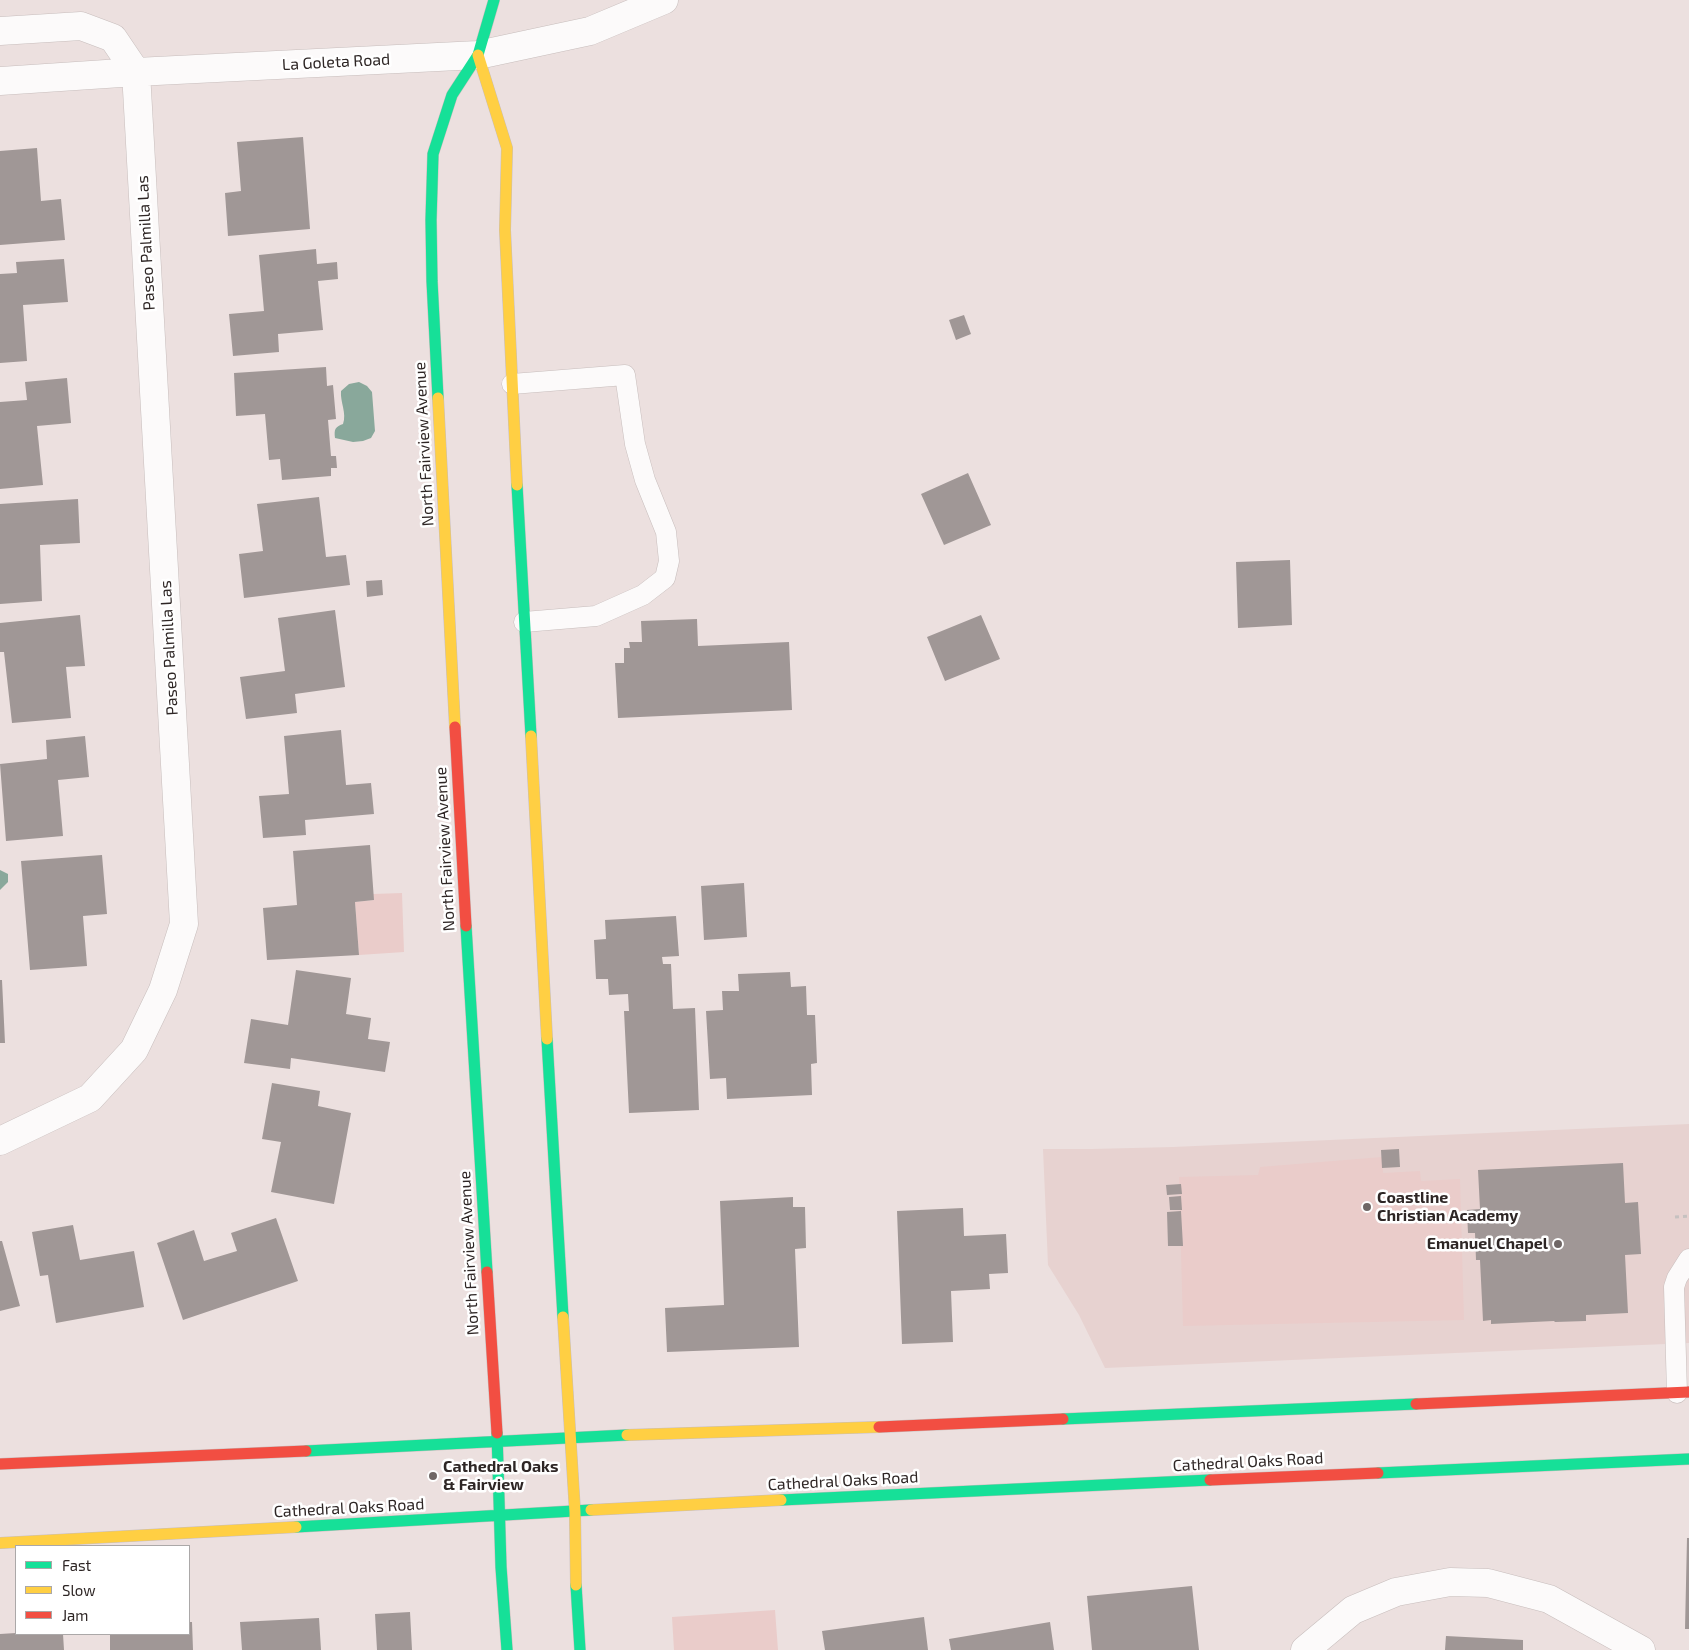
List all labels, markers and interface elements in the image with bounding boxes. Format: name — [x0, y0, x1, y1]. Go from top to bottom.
street label: La Goleta Road — [281, 50, 391, 74]
street label: Paseo Palmilla Las — [133, 175, 159, 311]
street label: North Fairview Avenue — [410, 361, 438, 527]
street label: Paseo Palmilla Las — [156, 580, 182, 716]
street label: North Fairview Avenue — [431, 766, 459, 932]
street label: North Fairview Avenue — [455, 1170, 483, 1336]
place label: Coastline Christian Academy — [1377, 1188, 1518, 1226]
marker: Coastline Christian Academy — [1361, 1201, 1373, 1213]
place label: Emanuel Chapel — [1427, 1234, 1548, 1254]
marker: Emanuel Chapel — [1552, 1238, 1564, 1250]
street label: Cathedral Oaks Road — [1172, 1448, 1324, 1476]
place label: Cathedral Oaks & Fairview — [443, 1457, 558, 1495]
street label: Cathedral Oaks Road — [767, 1467, 919, 1495]
marker: Cathedral Oaks & Fairview — [427, 1470, 439, 1482]
street label: Cathedral Oaks Road — [273, 1494, 425, 1522]
legend — [15, 1545, 190, 1635]
text: Fast — [62, 1556, 91, 1574]
text: Slow — [62, 1581, 96, 1599]
text: Jam — [62, 1606, 88, 1624]

